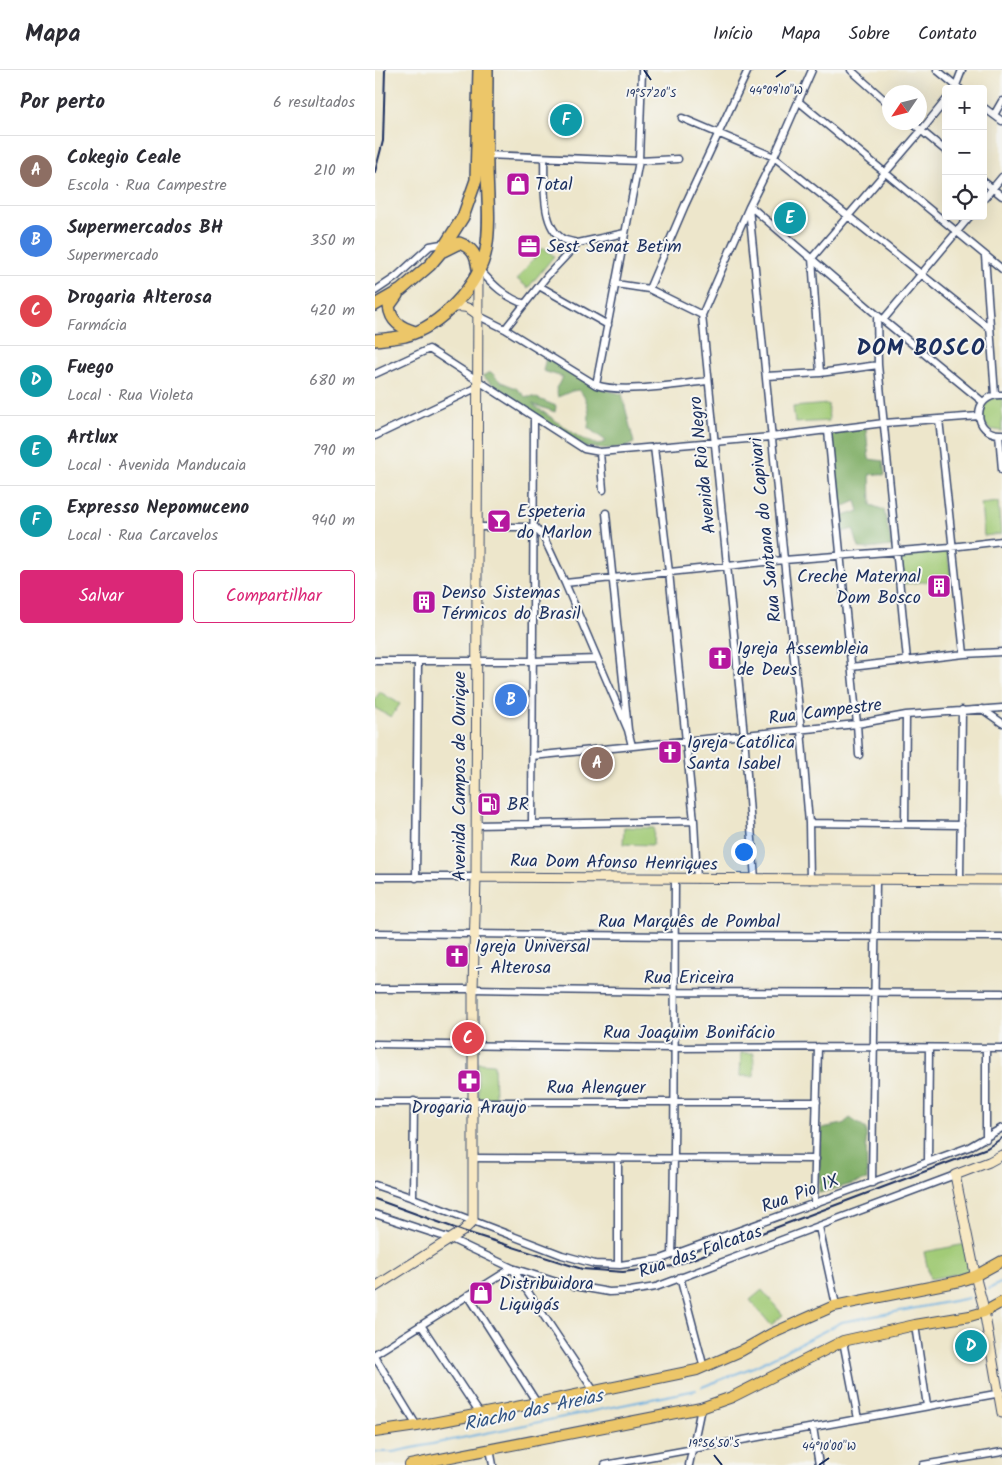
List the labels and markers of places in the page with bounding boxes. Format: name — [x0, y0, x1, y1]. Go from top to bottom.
pin: F — [550, 101, 582, 139]
shop icon: Total — [505, 171, 531, 197]
place label: Total — [535, 171, 573, 200]
pin: E — [774, 199, 806, 237]
office icon: Sest Senat Betim — [516, 233, 542, 259]
place label: Sest Senat Betim — [547, 233, 682, 262]
place label: Espeteria do Marlon — [517, 498, 592, 548]
bar icon: Espeteria do Marlon — [486, 508, 512, 534]
place label: Creche Maternal Dom Bosco — [797, 563, 922, 613]
building icon: Creche Maternal Dom Bosco — [926, 573, 952, 599]
place label: Denso Sistemas Térmicos do Brasil — [441, 579, 581, 629]
building icon: Denso Sistemas Térmicos do Brasil — [411, 589, 437, 615]
place label: Igreja Assembleia de Deus — [737, 635, 869, 685]
church icon: Igreja Assembleia de Deus — [707, 645, 733, 671]
pin: B — [495, 681, 527, 719]
place label: Igreja Católica Santa Isabel — [687, 729, 795, 779]
church icon: Igreja Católica Santa Isabel — [657, 739, 683, 765]
pin: A — [581, 744, 613, 782]
fuel station icon: BR — [476, 791, 502, 817]
place label: BR — [507, 791, 529, 820]
place label: Igreja Universal - Alterosa — [475, 933, 591, 983]
church icon: Igreja Universal - Alterosa — [444, 943, 470, 969]
pin: C — [452, 1019, 484, 1057]
pharmacy icon: Drogaria Araujo — [456, 1068, 482, 1094]
place label: Drogaria Araujo — [411, 1094, 527, 1123]
place label: Distribuidora Liquigás — [499, 1270, 594, 1320]
shop icon: Distribuidora Liquigás — [468, 1280, 494, 1306]
pin: D — [955, 1327, 987, 1365]

